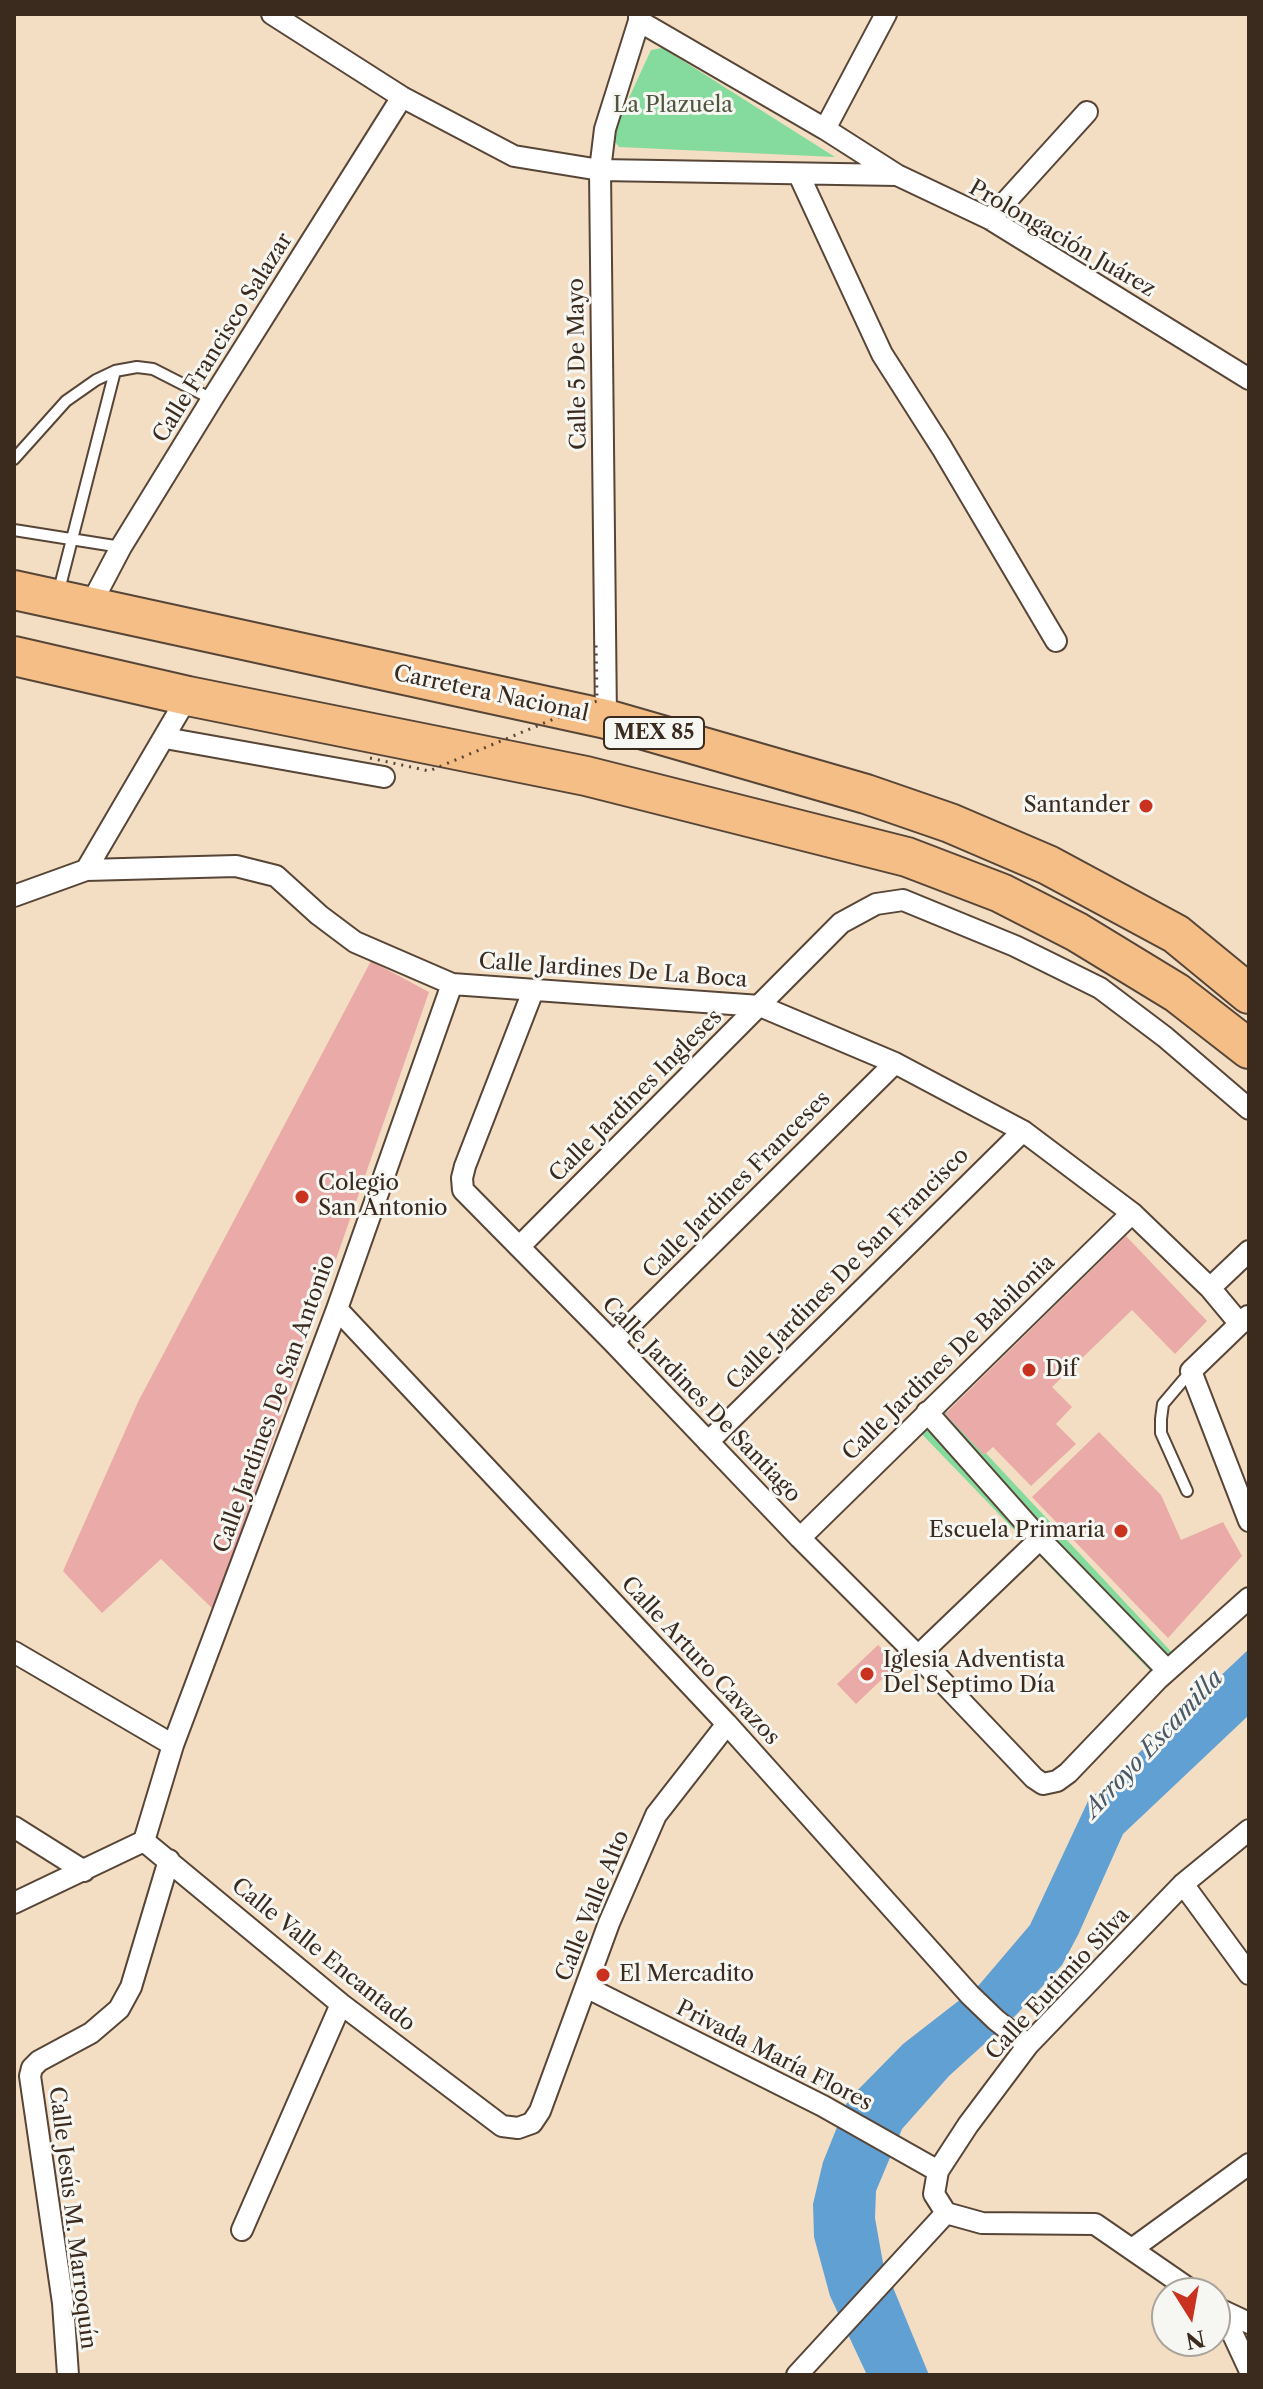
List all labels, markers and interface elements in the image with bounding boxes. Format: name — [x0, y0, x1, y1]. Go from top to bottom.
park label: La Plazuela — [613, 93, 733, 119]
street label: Prolongación Juárez — [964, 175, 1160, 303]
street label: Calle Francisco Salazar — [148, 228, 298, 448]
street label: Calle 5 De Mayo — [563, 278, 593, 450]
street label: Carretera Nacional — [391, 660, 591, 728]
road number: MEX 85 — [604, 717, 704, 749]
place label: Santander — [1023, 793, 1130, 819]
marker: Santander — [1137, 797, 1155, 815]
street label: Calle Jardines De La Boca — [478, 948, 748, 994]
street label: Calle Jardines Ingleses — [544, 1004, 728, 1188]
street label: Calle Jardines Franceses — [638, 1086, 836, 1284]
street label: Calle Jardines De San Francisco — [721, 1142, 975, 1396]
place label: Colegio San Antonio — [318, 1171, 448, 1222]
marker: Colegio San Antonio — [293, 1188, 311, 1206]
street label: Calle Jardines De Babilonia — [837, 1250, 1061, 1466]
street label: Calle Jardines De San Antonio — [209, 1251, 341, 1557]
street label: Calle Jardines De Santiago — [596, 1292, 806, 1508]
place label: Dif — [1045, 1357, 1077, 1383]
marker: Dif — [1020, 1361, 1038, 1379]
place label: Escuela Primaria — [929, 1518, 1105, 1544]
marker: Escuela Primaria — [1112, 1522, 1130, 1540]
street label: Calle Arturo Cavazos — [615, 1571, 785, 1751]
place label: Iglesia Adventista Del Septimo Día — [883, 1648, 1065, 1700]
water label: Arroyo Escamilla — [1078, 1664, 1230, 1824]
marker: Iglesia Adventista Del Septimo Día — [858, 1665, 876, 1683]
street label: Calle Valle Alto — [551, 1827, 635, 1985]
street label: Calle Valle Encantado — [226, 1873, 420, 2037]
street label: Calle Eutimio Silva — [981, 1902, 1135, 2066]
place label: El Mercadito — [619, 1962, 754, 1988]
marker: El Mercadito — [594, 1966, 612, 1984]
street label: Privada María Flores — [672, 1995, 876, 2117]
street label: Calle Jesús M. Marroquín — [43, 2085, 101, 2351]
north arrow — [1151, 2277, 1231, 2357]
text: N — [1183, 2324, 1207, 2354]

